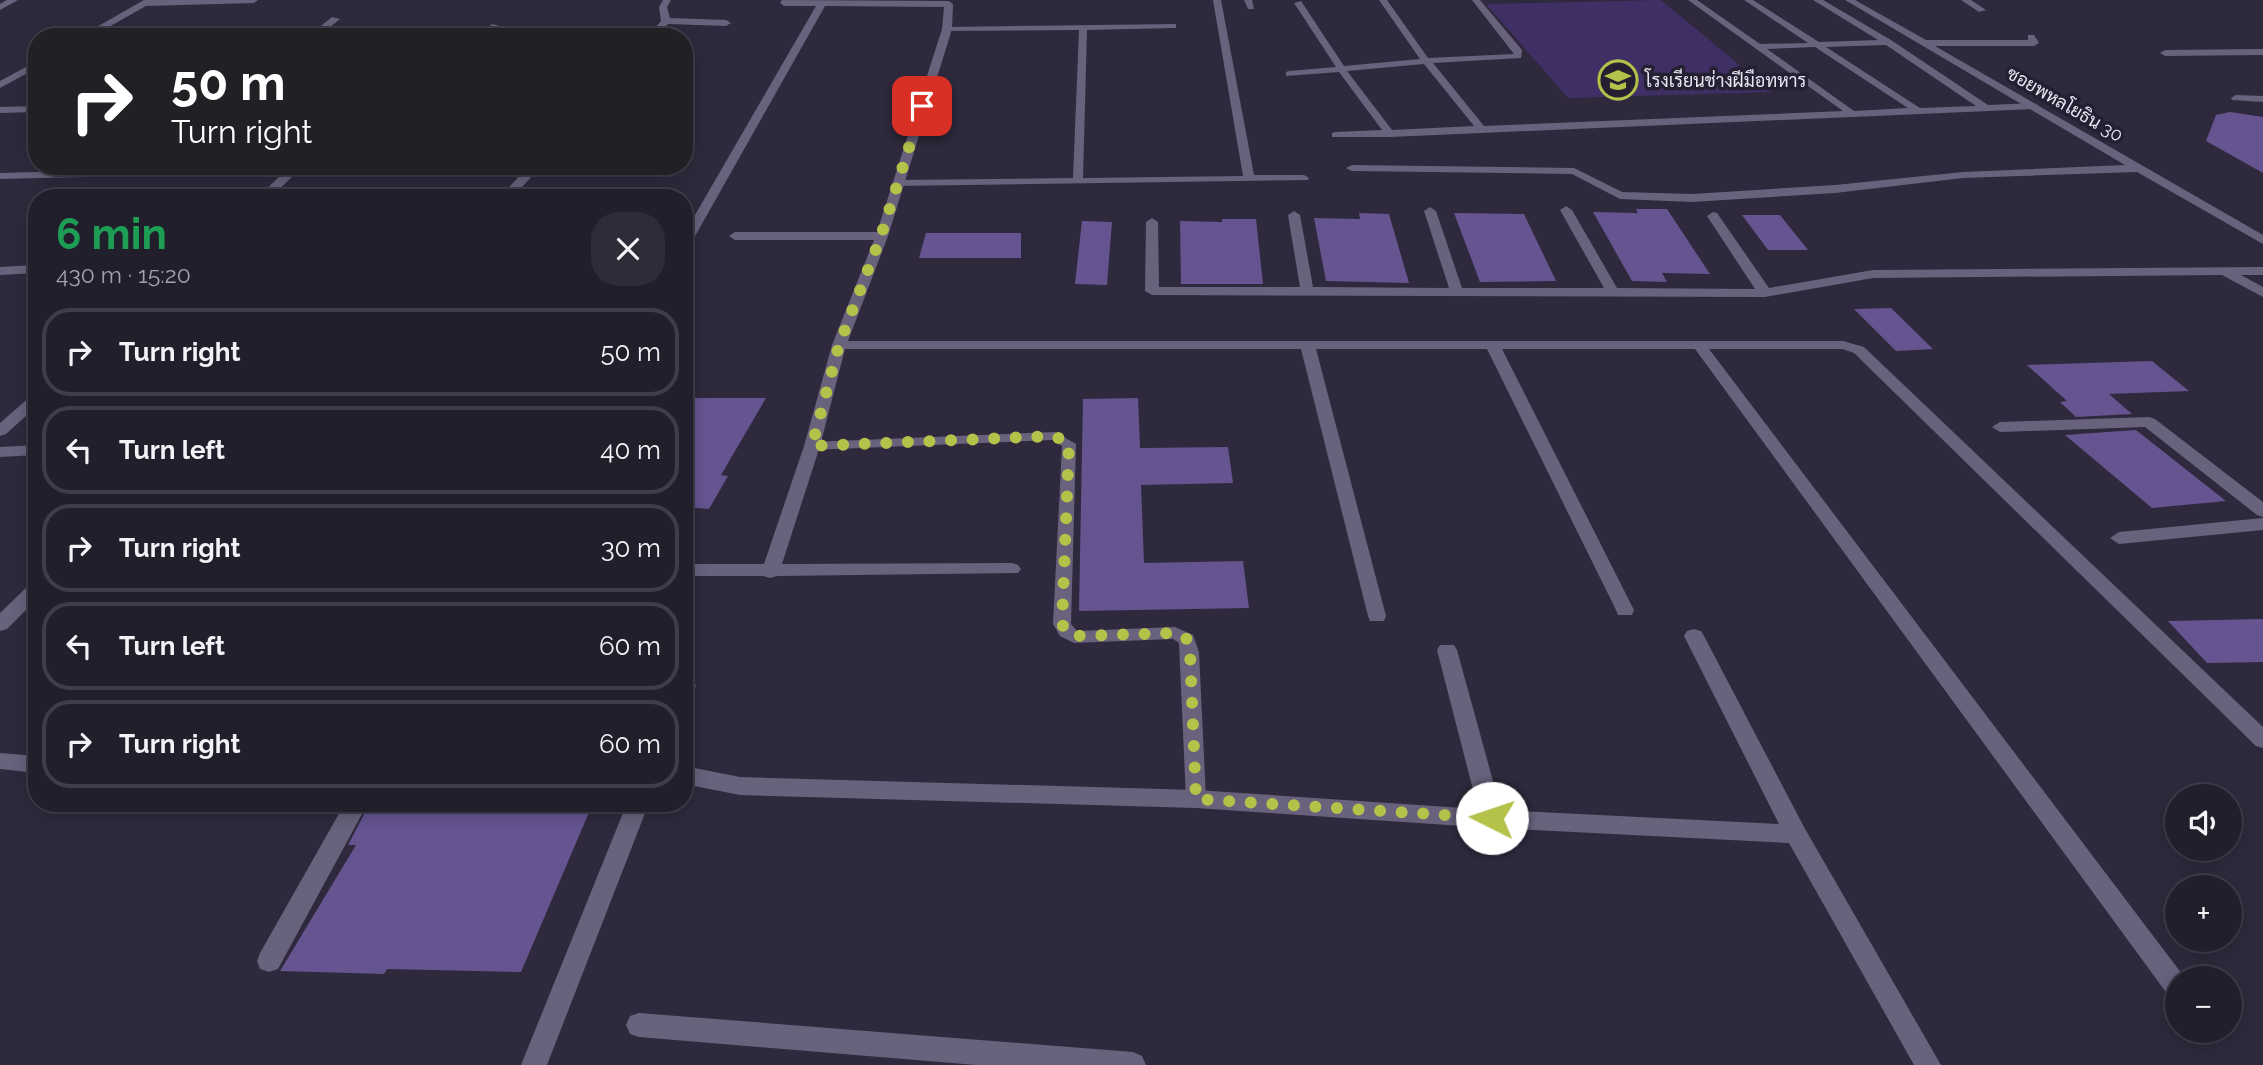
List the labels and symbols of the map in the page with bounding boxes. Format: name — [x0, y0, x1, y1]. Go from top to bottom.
school or university icon: โรงเรียนช่างฝีมือทหาร — [1597, 59, 1639, 101]
street label: ซอยพหลโยธิน 30 — [2003, 61, 2128, 146]
place label: โรงเรียนช่างฝีมือทหาร — [1644, 68, 1806, 91]
pin — [892, 76, 952, 136]
position arrow — [1455, 781, 1529, 855]

